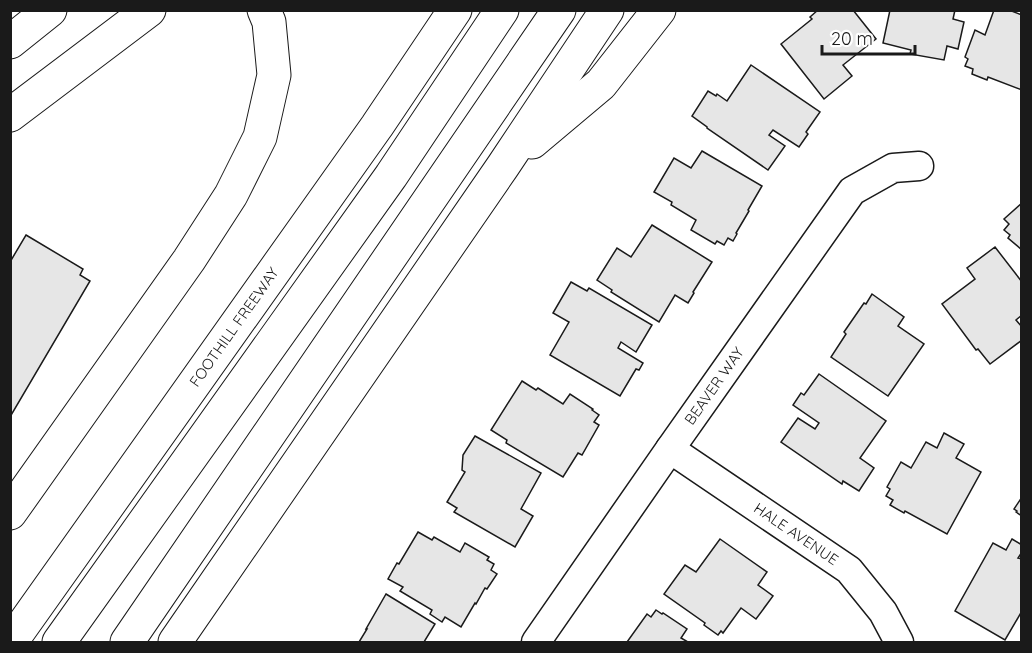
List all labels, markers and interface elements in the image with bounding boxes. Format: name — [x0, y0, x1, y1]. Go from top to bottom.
scale bar — [822, 18, 915, 56]
text: 20 m — [831, 27, 873, 50]
street label: FOOTHILL FREEWAY — [185, 263, 283, 390]
street label: BEAVER WAY — [680, 343, 748, 428]
street label: HALE AVENUE — [750, 498, 842, 569]

